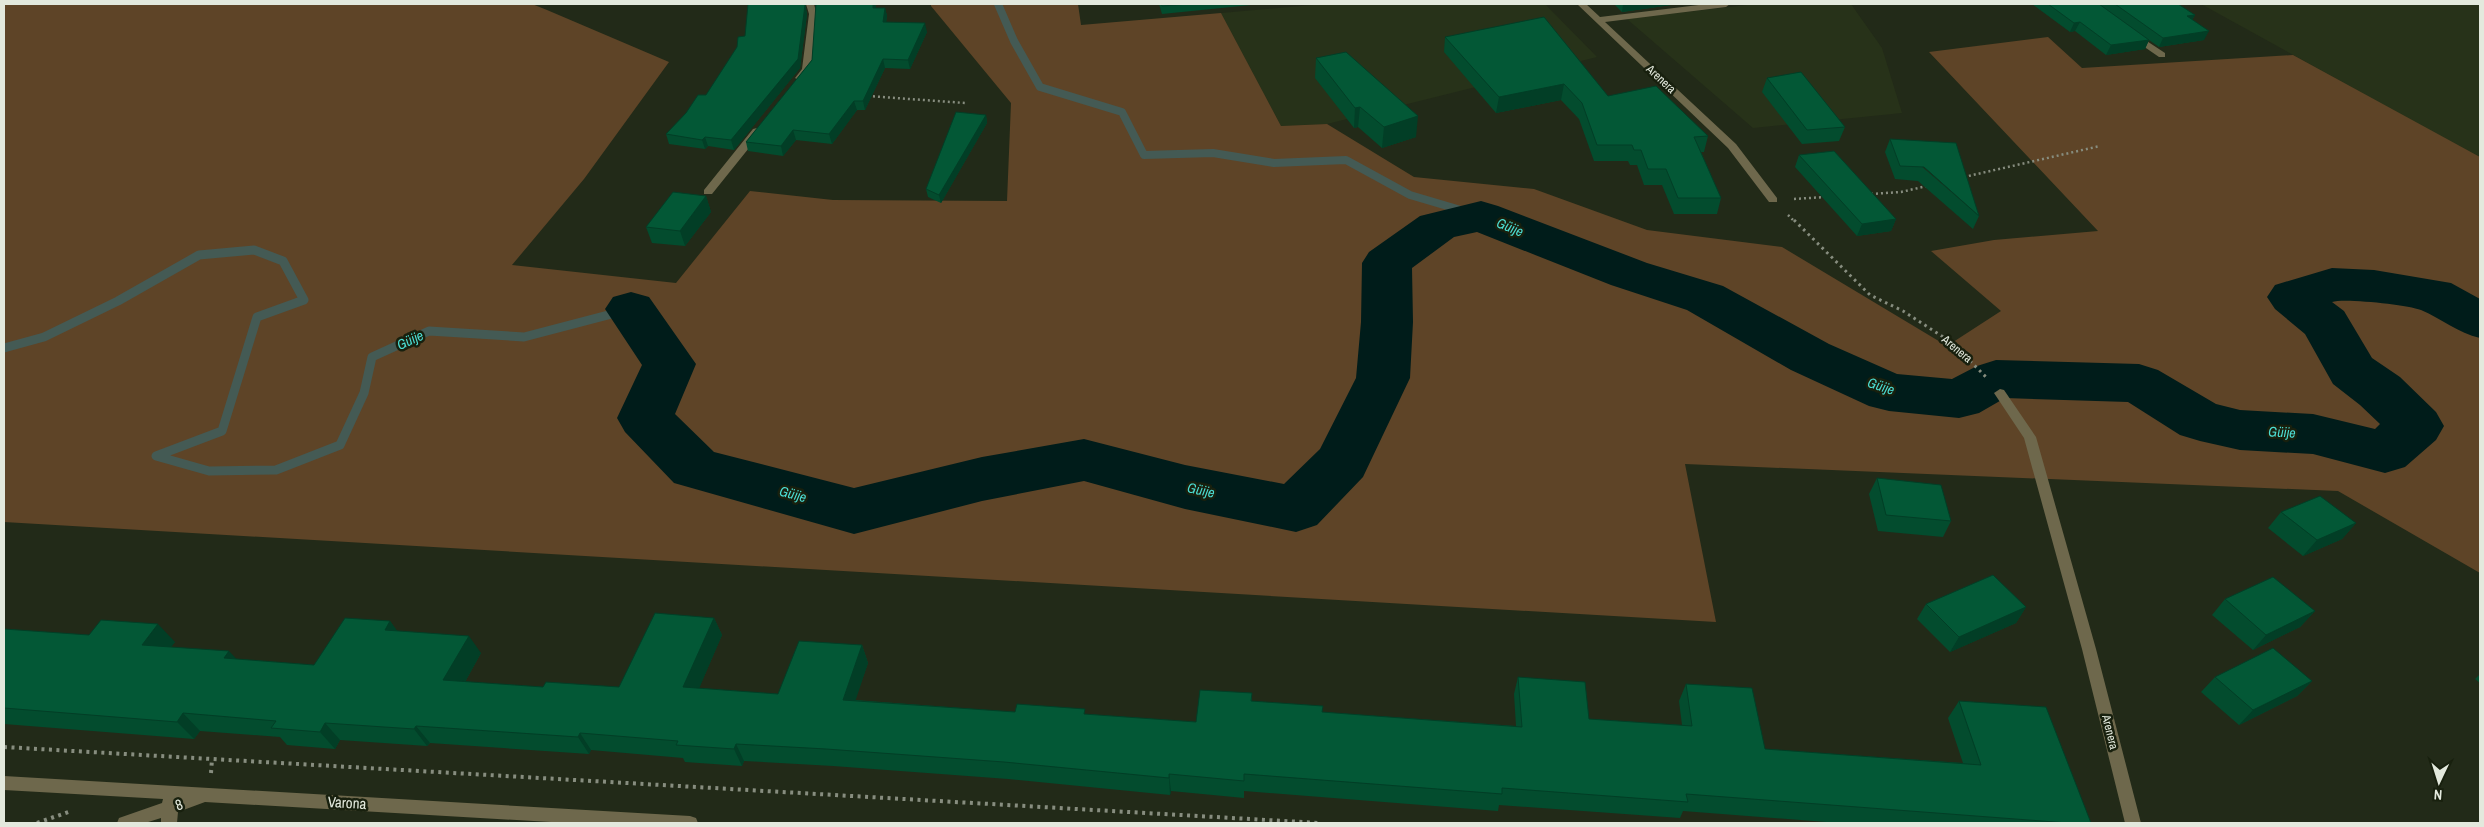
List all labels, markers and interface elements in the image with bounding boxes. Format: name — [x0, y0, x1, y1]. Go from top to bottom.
street label: Arenera — [1642, 61, 1680, 97]
water label: Güije — [1494, 214, 1526, 240]
water label: Güije — [394, 326, 426, 354]
street label: Arenera — [1938, 331, 1976, 367]
water label: Güije — [1865, 373, 1897, 399]
water label: Güije — [2268, 422, 2296, 442]
water label: Güije — [1186, 478, 1216, 502]
water label: Güije — [777, 482, 809, 506]
street label: Arenera — [2098, 712, 2122, 751]
north arrow — [2414, 757, 2464, 807]
text: N — [2433, 786, 2443, 804]
street label: Varona — [327, 791, 367, 814]
street label: 8 — [172, 793, 186, 816]

